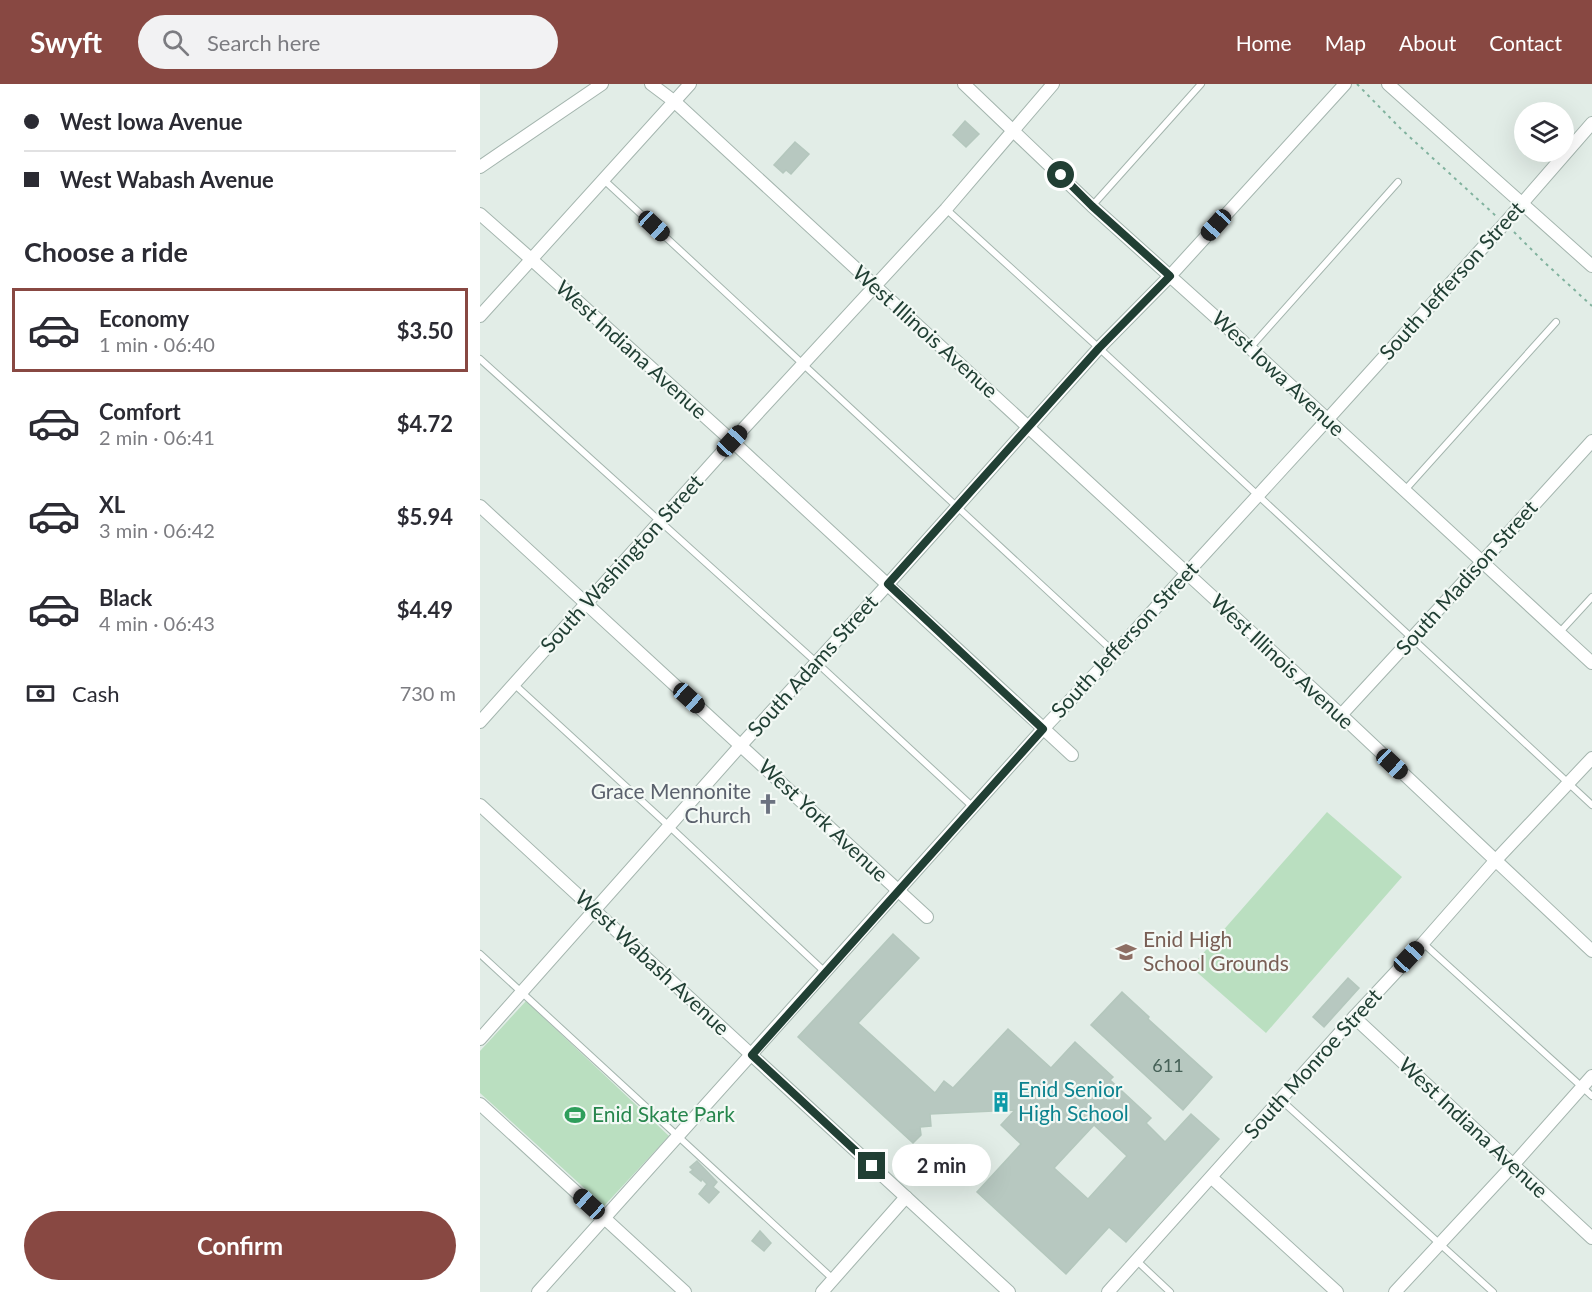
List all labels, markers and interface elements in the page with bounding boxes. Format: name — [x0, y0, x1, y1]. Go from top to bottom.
search box — [138, 15, 558, 69]
text: Swyft — [30, 25, 102, 59]
icon: search — [159, 26, 192, 59]
text: Search here — [207, 29, 320, 56]
text: Home — [1236, 30, 1292, 55]
text: Map — [1325, 30, 1366, 55]
text: About — [1399, 30, 1456, 55]
text: Contact — [1489, 30, 1562, 55]
map controls — [1514, 102, 1574, 162]
button: layers — [1514, 102, 1574, 162]
text: West Iowa Avenue — [60, 108, 243, 135]
route start — [1047, 161, 1074, 188]
text: West Wabash Avenue — [60, 166, 274, 193]
street label: South Jefferson Street — [1373, 195, 1529, 364]
car — [1197, 206, 1235, 244]
car — [635, 207, 673, 245]
text: Choose a ride — [24, 235, 188, 268]
street label: West Illinois Avenue — [848, 259, 1004, 402]
street label: West Indiana Avenue — [551, 274, 713, 423]
icon: car — [27, 303, 81, 357]
text: Economy — [99, 305, 189, 332]
street label: West Iowa Avenue — [1208, 305, 1350, 441]
text: $3.50 — [397, 317, 453, 344]
text: 1 min · 06:40 — [99, 332, 215, 356]
icon: car — [27, 396, 81, 450]
text: Comfort — [99, 398, 181, 425]
text: $4.72 — [397, 410, 453, 437]
car — [713, 422, 751, 460]
text: 2 min · 06:41 — [99, 425, 215, 449]
street label: South Washington Street — [534, 469, 708, 657]
icon: car — [27, 489, 81, 543]
text: XL — [99, 491, 125, 518]
street label: South Madison Street — [1390, 494, 1542, 659]
text: $5.94 — [397, 503, 453, 530]
text: 3 min · 06:42 — [99, 518, 215, 542]
street label: South Jefferson Street — [1045, 555, 1203, 722]
icon: car — [27, 582, 81, 636]
text: Black — [99, 584, 152, 611]
street label: West Illinois Avenue — [1206, 588, 1360, 734]
street label: South Adams Street — [742, 589, 882, 741]
text: $4.49 — [397, 596, 453, 623]
text: 4 min · 06:43 — [99, 611, 215, 635]
icon: cash — [24, 677, 57, 710]
car — [670, 679, 708, 717]
text: Cash — [72, 680, 119, 707]
text: 730 m — [400, 681, 456, 705]
car — [1373, 745, 1411, 783]
street label: West York Avenue — [754, 753, 894, 886]
place label: Grace Mennonite Church — [591, 778, 751, 827]
church icon: Grace Mennonite Church — [756, 792, 780, 816]
street label: West Wabash Avenue — [571, 884, 735, 1040]
place label: Enid High School Grounds — [1143, 926, 1289, 975]
car — [1390, 938, 1428, 976]
school or university icon: Enid High School Grounds — [1114, 940, 1138, 964]
street label: South Monroe Street — [1238, 982, 1386, 1143]
street label: West Indiana Avenue — [1394, 1051, 1554, 1202]
house number: 611 — [1152, 1054, 1184, 1076]
place label: Enid Senior High School — [1018, 1076, 1129, 1125]
building icon: Enid Senior High School — [989, 1090, 1013, 1114]
place label: Enid Skate Park — [592, 1101, 735, 1126]
sports icon: Enid Skate Park — [563, 1103, 587, 1127]
callout: 2 min — [893, 1145, 992, 1187]
route end — [858, 1152, 885, 1179]
text: 2 min — [917, 1153, 966, 1177]
car — [570, 1185, 608, 1223]
button: Confirm — [24, 1211, 456, 1280]

